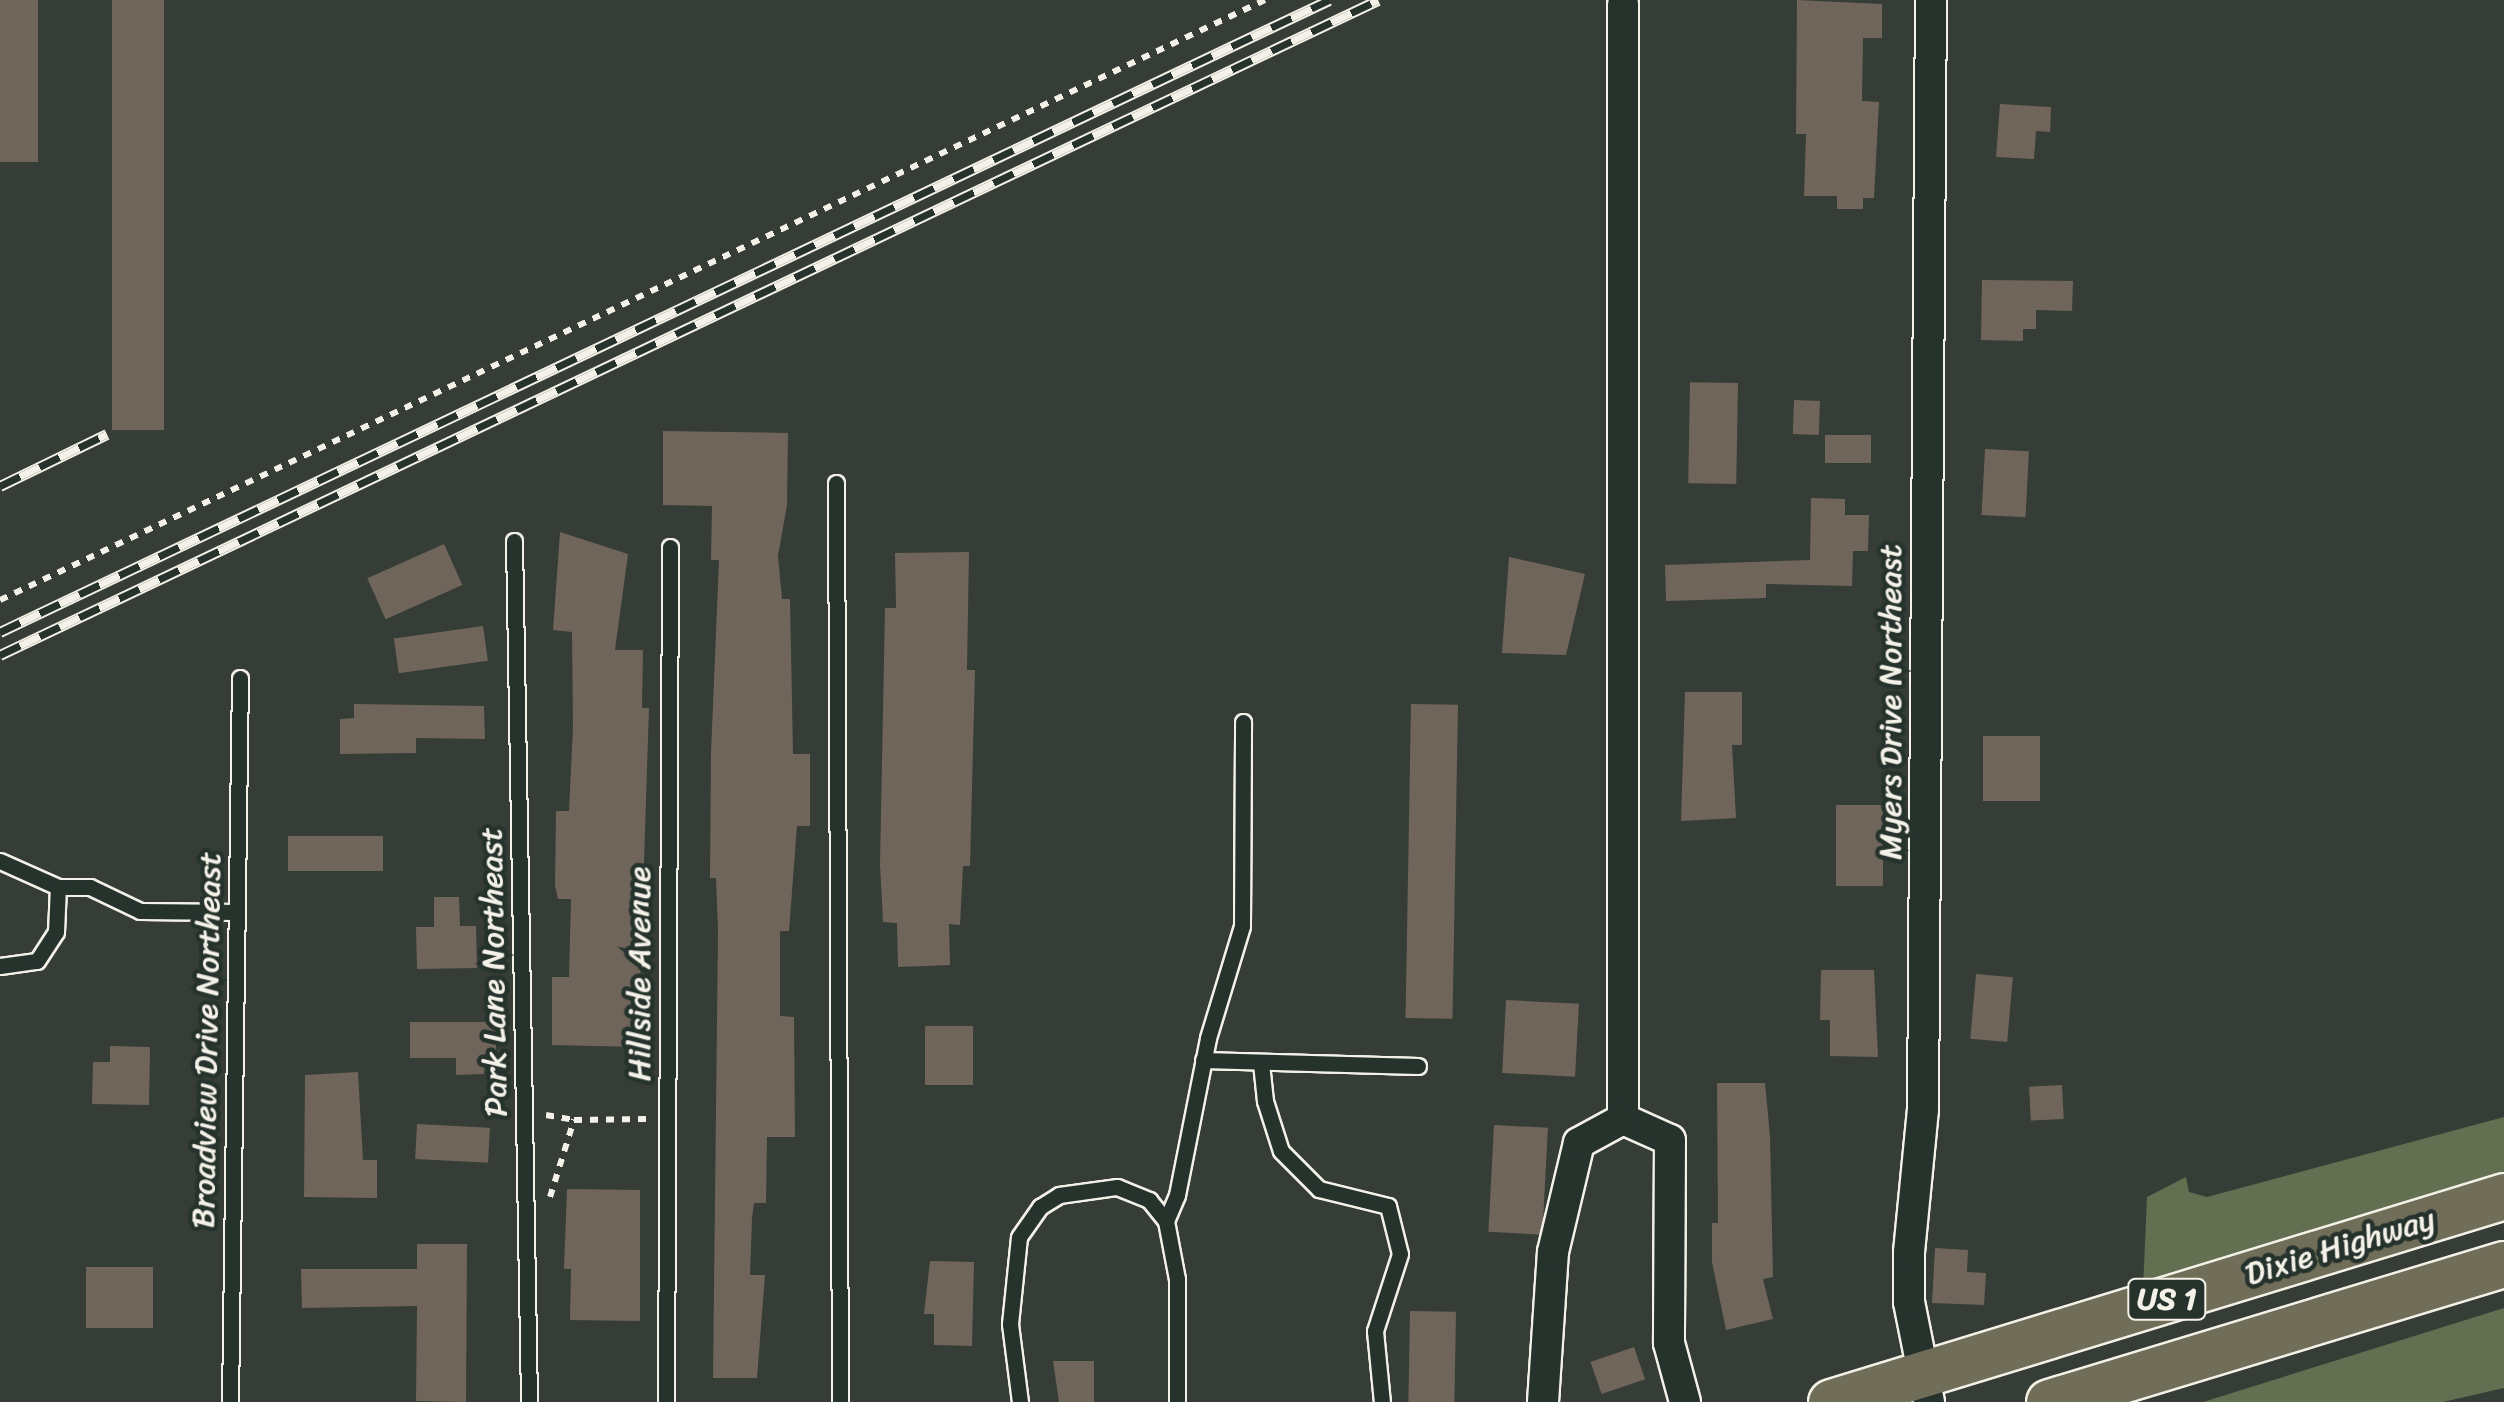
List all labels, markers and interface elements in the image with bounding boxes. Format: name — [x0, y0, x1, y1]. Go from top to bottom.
street label: Myers Drive Northeast — [1872, 543, 1910, 861]
street label: Park Lane Northeast — [472, 827, 516, 1117]
street label: Broadview Drive Northeast — [185, 851, 229, 1229]
street label: Hillside Avenue — [621, 867, 659, 1081]
street label: Dixie Highway — [2241, 1200, 2439, 1294]
road number: US 1 — [2127, 1274, 2207, 1324]

